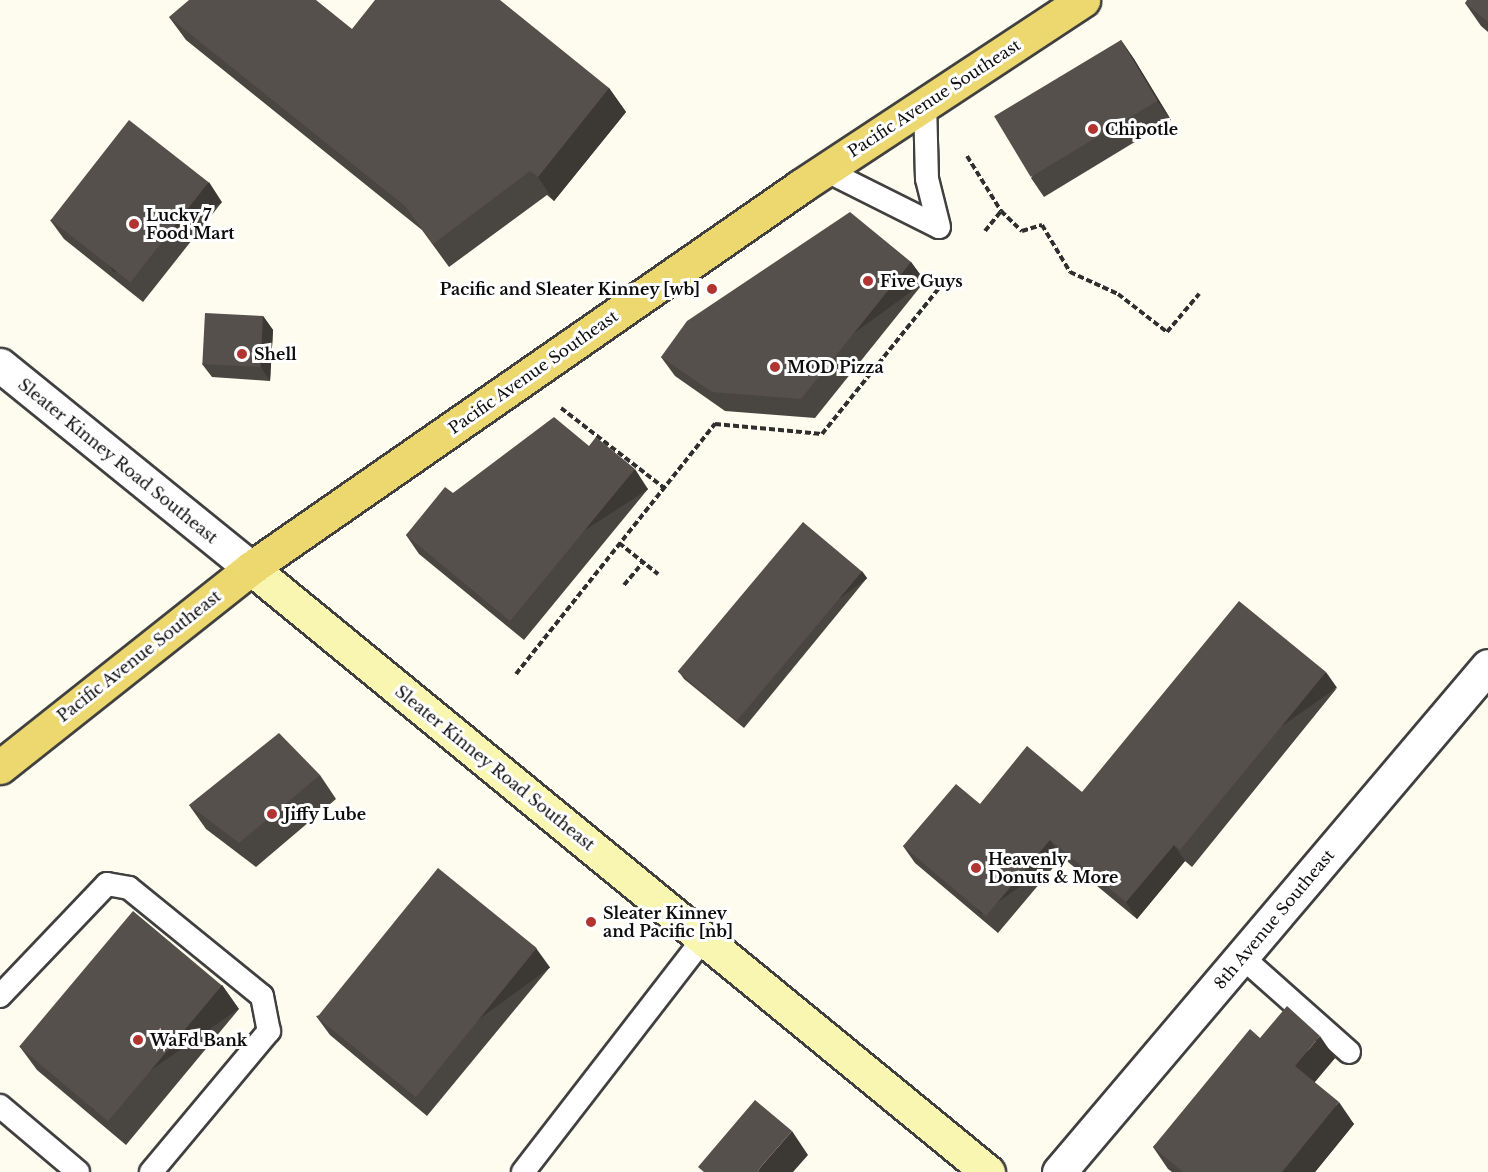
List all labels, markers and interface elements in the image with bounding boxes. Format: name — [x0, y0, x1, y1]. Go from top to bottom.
street label: Pacific Avenue Southeast — [844, 35, 1024, 161]
place label: Chipotle — [1105, 119, 1178, 139]
marker: Chipotle — [1086, 122, 1100, 136]
place label: Lucky 7 Food Mart — [146, 205, 234, 243]
marker: Lucky 7 Food Mart — [127, 217, 141, 231]
place label: Five Guys — [880, 271, 963, 291]
marker: Five Guys — [861, 274, 875, 288]
place label: Pacific and Sleater Kinney [wb] — [439, 279, 700, 299]
marker: Pacific and Sleater Kinney [wb] — [705, 282, 719, 296]
street label: Pacific Avenue Southeast — [444, 306, 622, 438]
place label: Shell — [254, 344, 297, 364]
marker: Shell — [235, 347, 249, 361]
place label: MOD Pizza — [787, 357, 884, 377]
marker: MOD Pizza — [768, 360, 782, 374]
street label: Sleater Kinney Road Southeast — [14, 374, 222, 548]
street label: Pacific Avenue Southeast — [53, 586, 225, 726]
street label: Sleater Kinney Road Southeast — [391, 681, 599, 855]
place label: Jiffy Lube — [284, 804, 366, 824]
marker: Jiffy Lube — [265, 807, 279, 821]
street label: 8th Avenue Southeast — [1210, 845, 1338, 993]
place label: Heavenly Donuts & More — [988, 849, 1118, 887]
marker: Heavenly Donuts & More — [969, 861, 983, 875]
place label: Sleater Kinney and Pacific [nb] — [603, 903, 733, 941]
marker: Sleater Kinney and Pacific [nb] — [584, 915, 598, 929]
place label: WaFd Bank — [150, 1030, 247, 1050]
marker: WaFd Bank — [131, 1033, 145, 1047]

